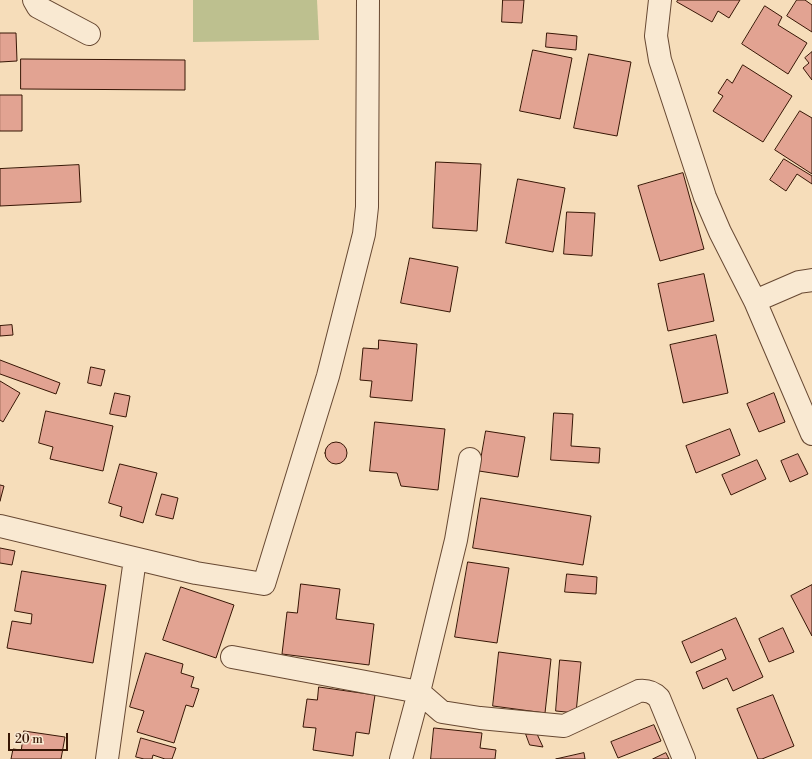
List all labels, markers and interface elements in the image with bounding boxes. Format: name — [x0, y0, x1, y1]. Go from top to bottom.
scale bar — [10, 725, 70, 751]
text: 20 m — [15, 732, 43, 747]

